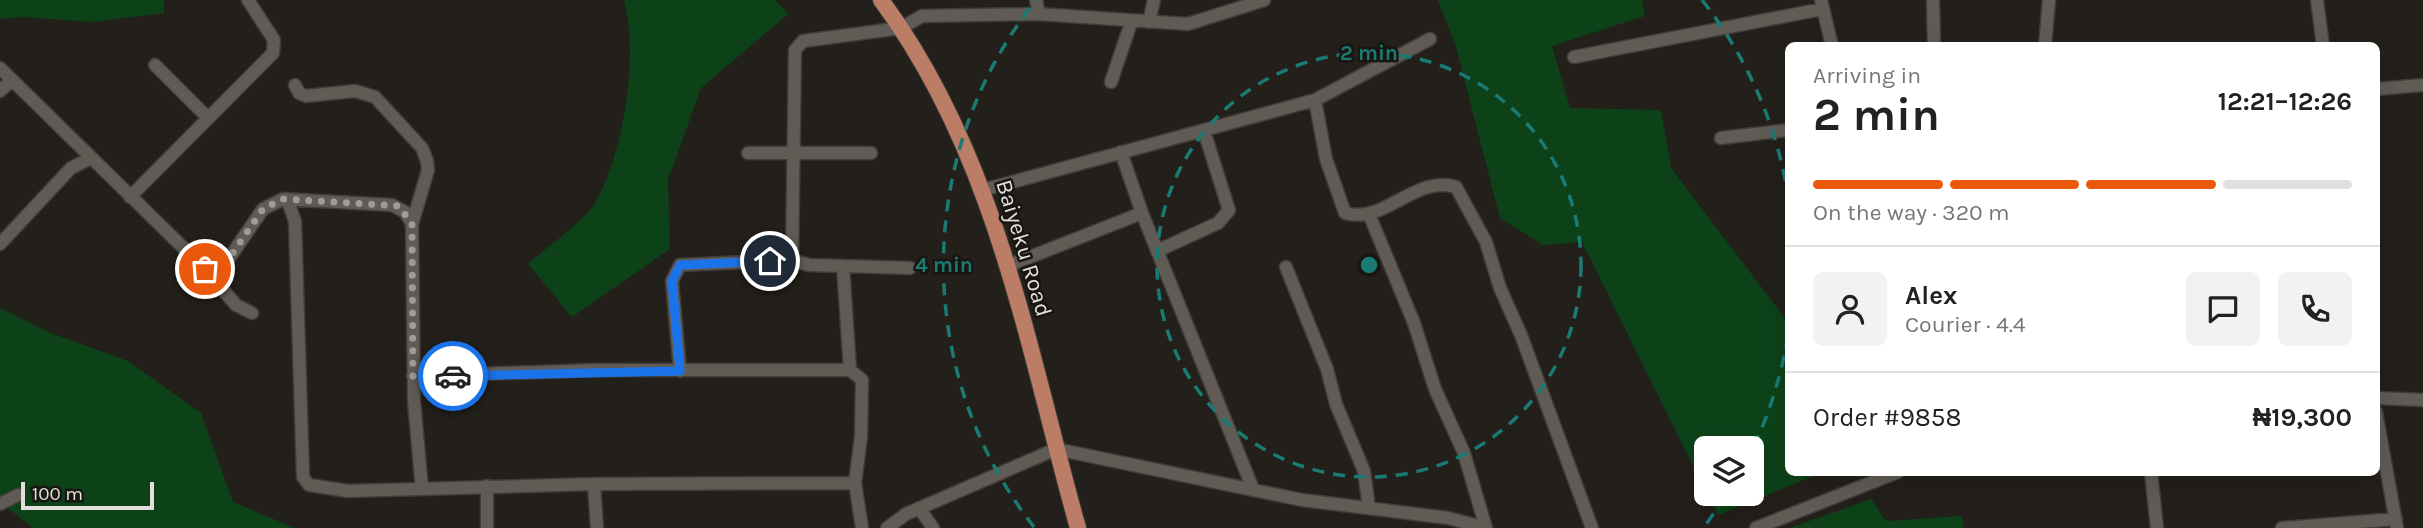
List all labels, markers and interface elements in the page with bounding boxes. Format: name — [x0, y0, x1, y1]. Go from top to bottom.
text: 2 min — [1340, 41, 1398, 65]
text: Arriving in — [1813, 62, 1921, 89]
text: 12:21–12:26 — [2218, 86, 2352, 117]
text: 2 min — [1813, 88, 1940, 142]
street label: Baiyeku Road — [990, 176, 1058, 320]
text: On the way · 320 m — [1813, 199, 2010, 226]
pin — [740, 231, 800, 291]
pin — [175, 239, 235, 299]
icon: home — [751, 242, 789, 280]
icon: bag — [186, 250, 224, 288]
text: 4 min — [915, 253, 973, 277]
centre of rings — [1357, 253, 1381, 277]
button: person — [1813, 272, 1887, 346]
button: chat — [2186, 272, 2260, 346]
button: phone — [2278, 272, 2352, 346]
text: Alex — [1905, 280, 1957, 311]
text: Courier · 4.4 — [1905, 311, 2026, 338]
courier — [418, 341, 488, 411]
icon: car — [434, 357, 472, 395]
text: Order #9858 — [1813, 402, 1962, 433]
text: ₦19,300 — [2252, 402, 2352, 433]
map controls — [1694, 436, 1764, 506]
button: layers — [1694, 436, 1764, 506]
scale bar — [21, 479, 154, 511]
text: 100 m — [32, 483, 83, 505]

